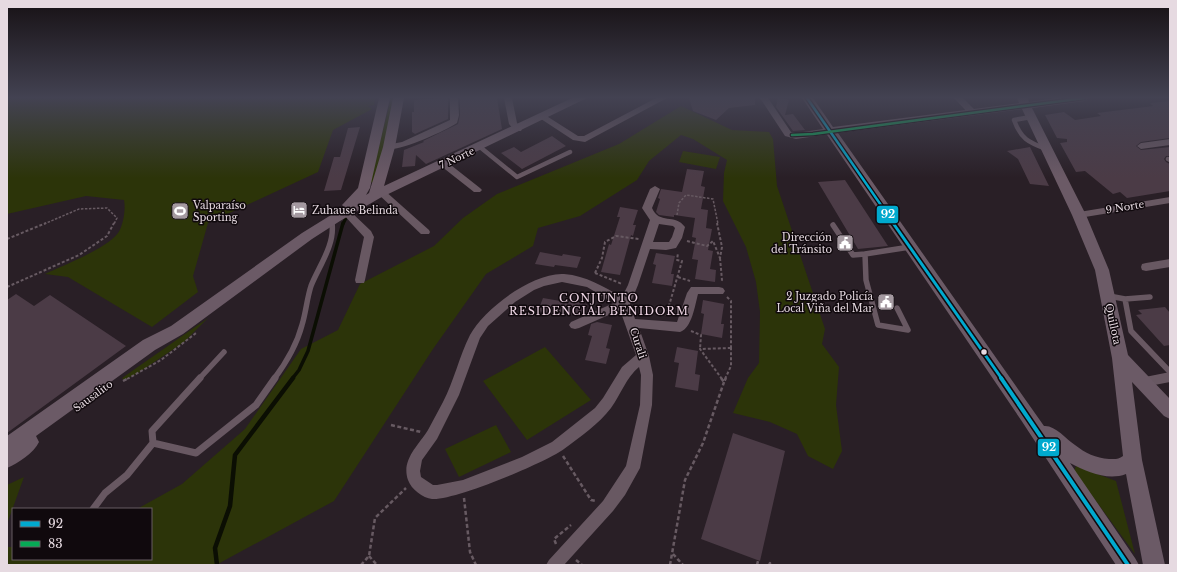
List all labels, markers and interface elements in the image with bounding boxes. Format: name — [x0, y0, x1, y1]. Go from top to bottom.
street label: 7 Norte — [437, 144, 477, 172]
street label: 9 Norte — [1105, 198, 1145, 216]
place label: Valparaíso Sporting — [192, 199, 246, 224]
hotel icon: Zuhause Belinda — [289, 200, 309, 220]
sports icon: Valparaíso Sporting — [170, 201, 190, 221]
place label: Zuhause Belinda — [312, 204, 398, 217]
line badge: 92 — [876, 205, 899, 224]
text: 92 — [881, 207, 895, 221]
place label: Dirección del Tránsito — [771, 231, 832, 256]
public building icon: Dirección del Tránsito — [835, 233, 855, 253]
place label: 2 Juzgado Policía Local Viña del Mar — [776, 290, 873, 315]
district label: CONJUNTO RESIDENCIAL BENIDORM — [509, 291, 689, 318]
public building icon: 2 Juzgado Policía Local Viña del Mar — [876, 292, 896, 312]
street label: Quillota — [1102, 302, 1124, 346]
street label: Curali — [627, 326, 649, 361]
unlabelled marker — [979, 347, 989, 357]
street label: Sausalito — [71, 377, 116, 415]
line badge: 92 — [1037, 438, 1060, 457]
text: 92 — [1042, 440, 1056, 454]
legend — [12, 508, 152, 560]
text: 92 — [48, 516, 63, 531]
text: 83 — [48, 536, 63, 551]

